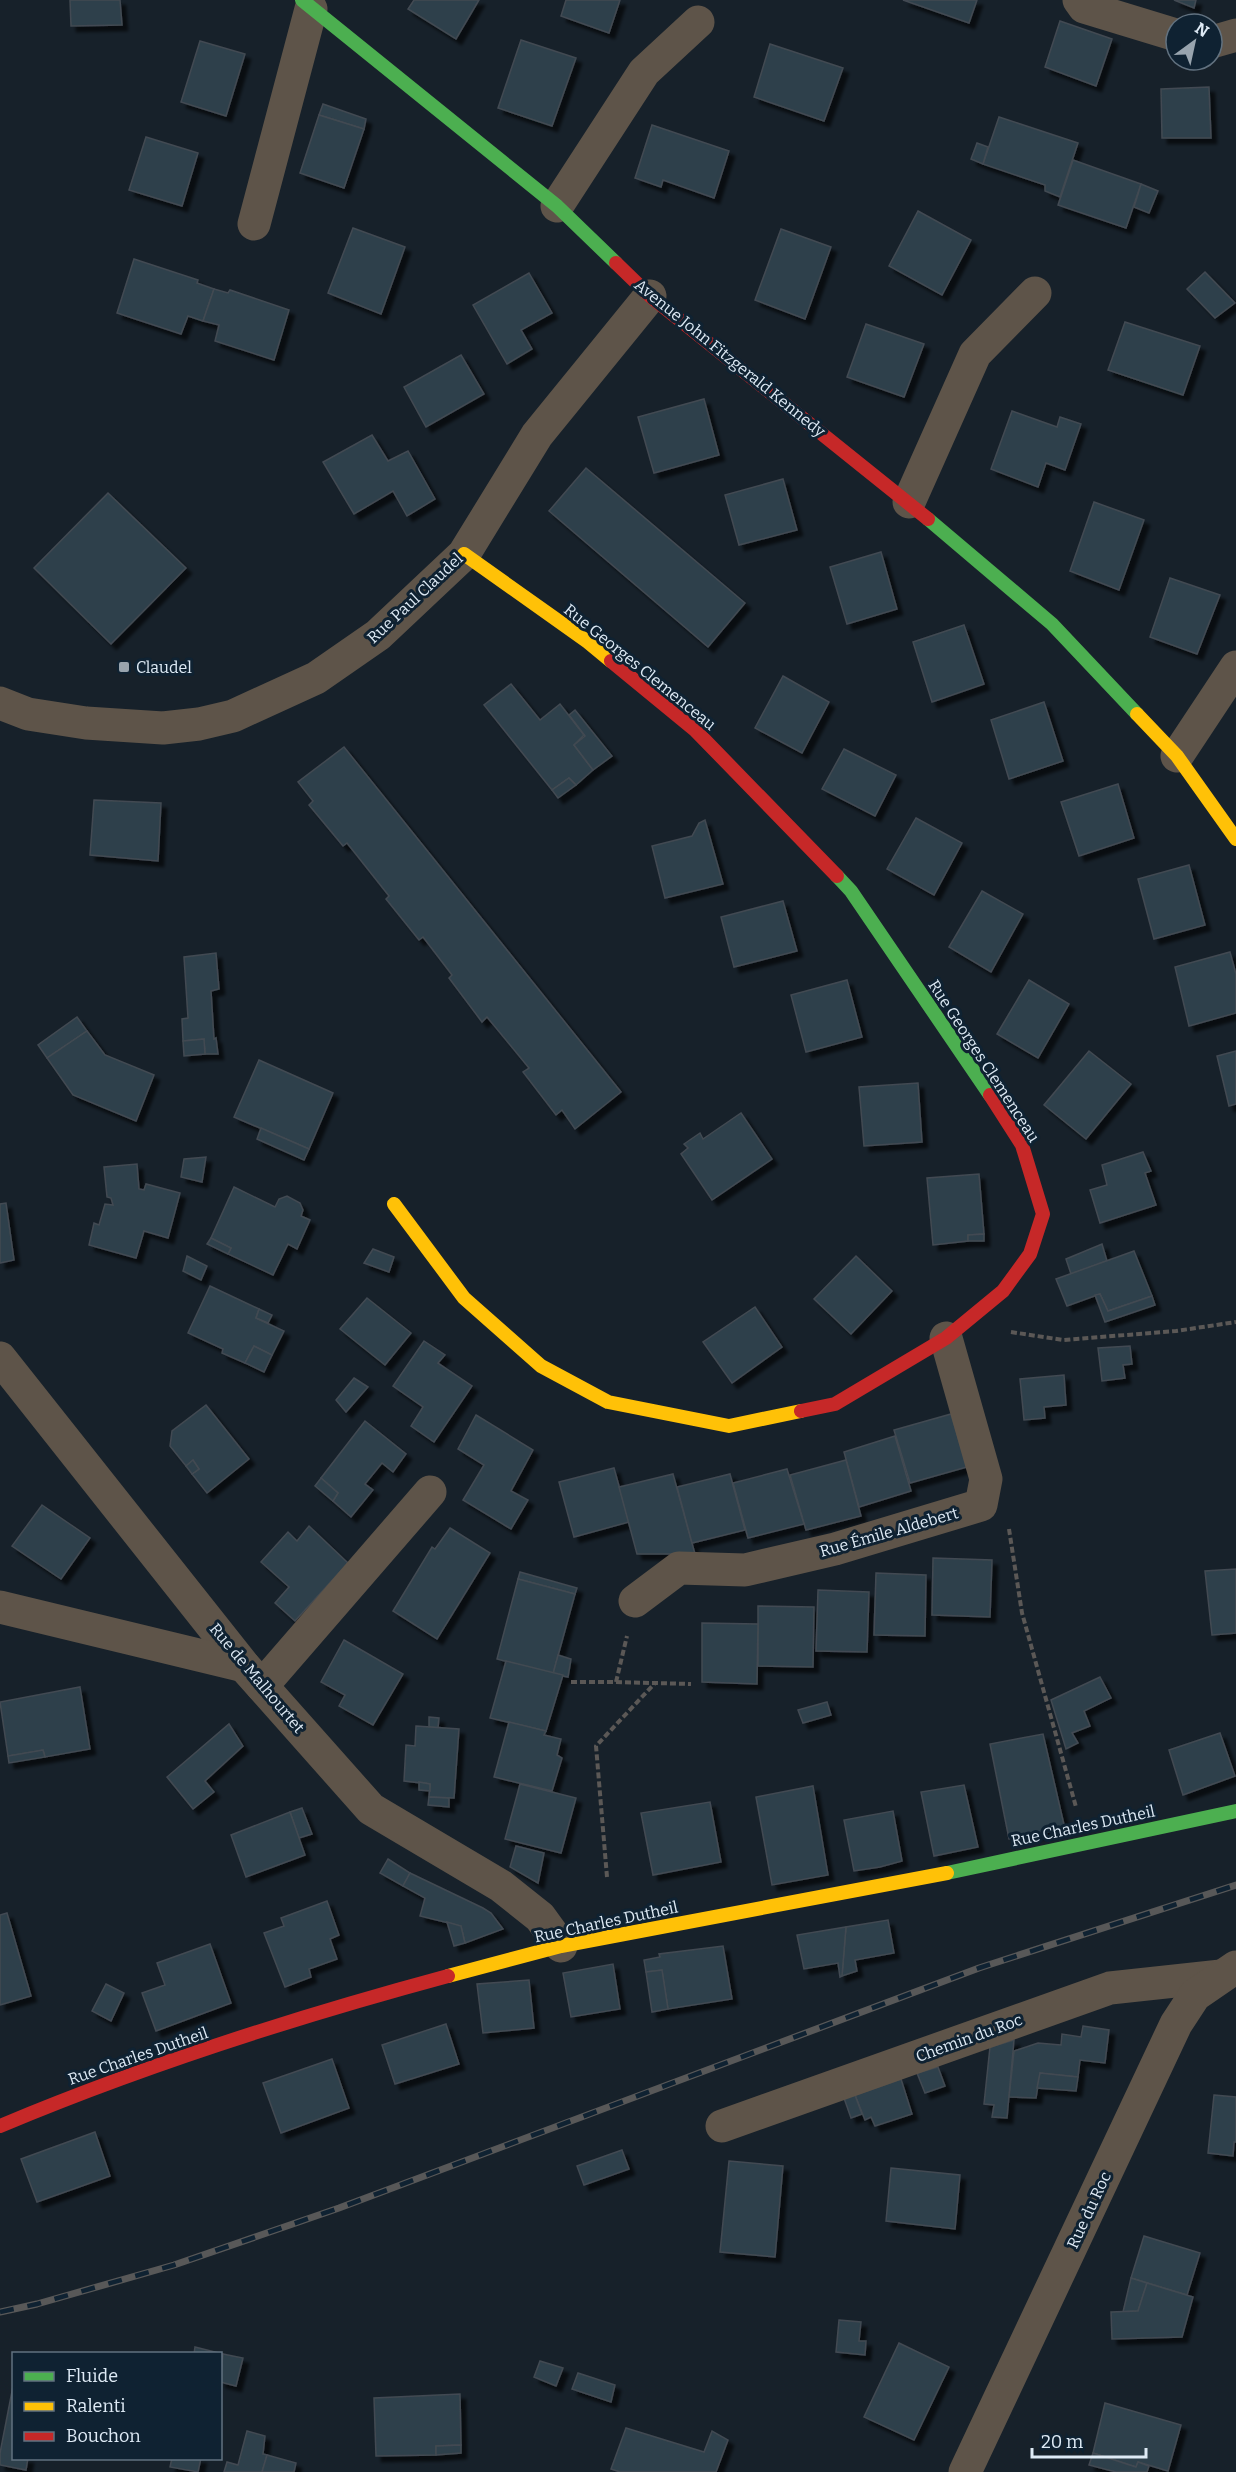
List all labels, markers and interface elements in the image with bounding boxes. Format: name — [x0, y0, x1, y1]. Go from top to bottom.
north arrow — [1164, 12, 1224, 72]
text: N — [1192, 19, 1212, 41]
street label: Avenue John Fitzgerald Kennedy — [631, 275, 830, 441]
street label: Rue Paul Claudel — [363, 549, 467, 647]
street label: Rue Georges Clemenceau — [560, 600, 720, 734]
place label: Claudel — [136, 658, 192, 677]
marker: Claudel — [117, 660, 131, 674]
street label: Rue Georges Clemenceau — [924, 976, 1044, 1146]
street label: Rue Émile Aldebert — [817, 1502, 961, 1561]
street label: Rue de Malhourtet — [206, 1619, 308, 1737]
street label: Rue Charles Dutheil — [1009, 1801, 1157, 1851]
street label: Rue Charles Dutheil — [532, 1897, 680, 1947]
street label: Chemin du Roc — [913, 2010, 1025, 2066]
street label: Rue Charles Dutheil — [66, 2023, 211, 2089]
street label: Rue du Roc — [1063, 2169, 1115, 2251]
legend — [12, 2352, 222, 2460]
text: Fluide — [66, 2365, 118, 2387]
text: Ralenti — [66, 2395, 126, 2417]
scale bar — [1032, 2421, 1146, 2459]
text: Bouchon — [66, 2425, 141, 2447]
text: 20 m — [1041, 2431, 1083, 2453]

